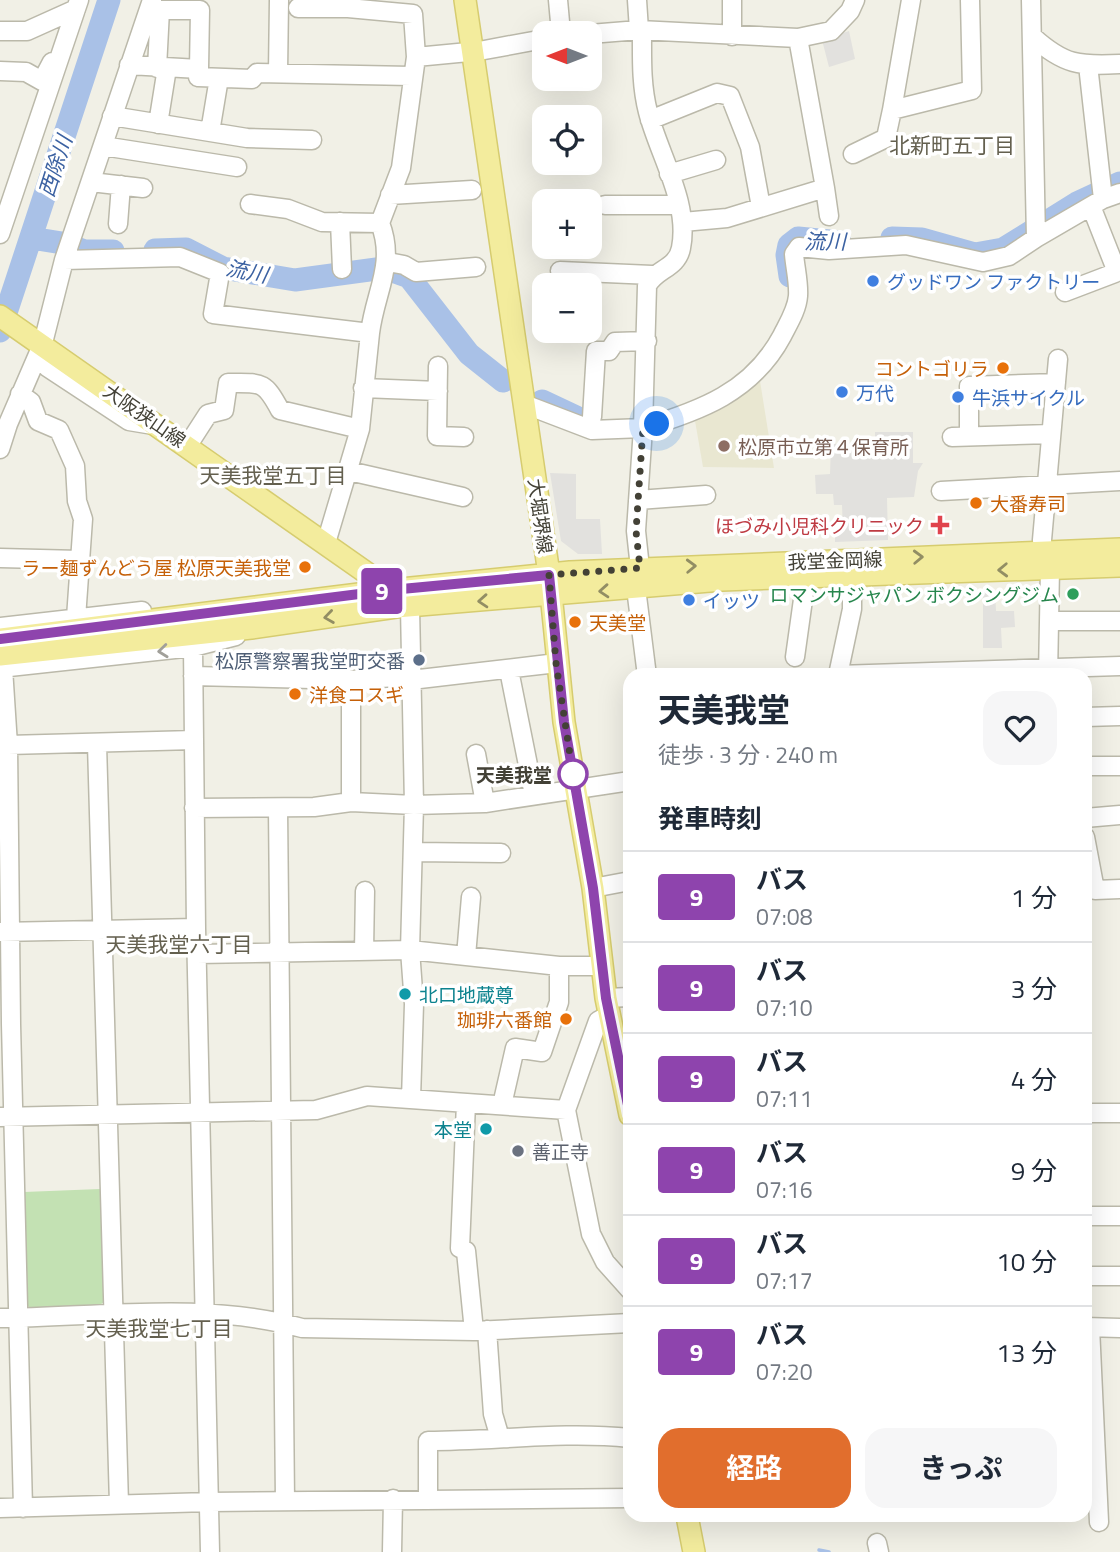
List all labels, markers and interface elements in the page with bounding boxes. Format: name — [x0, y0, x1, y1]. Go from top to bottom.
north arrow — [532, 21, 602, 91]
map controls — [532, 21, 602, 343]
button: locate — [532, 105, 602, 175]
water label: 西除川 — [30, 129, 81, 201]
district label: 北新町五丁目 — [889, 129, 1015, 161]
button: + — [532, 189, 602, 259]
water label: 流川 — [804, 225, 848, 257]
water label: 流川 — [223, 251, 273, 291]
place label: グッドワン ファクトリー — [887, 267, 1100, 296]
button: − — [532, 273, 602, 343]
marker: グッドワン ファクトリー — [865, 273, 881, 289]
place label: コントゴリラ — [875, 354, 989, 383]
marker: コントゴリラ — [995, 360, 1011, 376]
street label: 大阪狭山線 — [98, 376, 192, 454]
place label: 万代 — [856, 378, 894, 407]
place label: 牛浜サイクル — [972, 383, 1085, 412]
marker: 万代 — [834, 384, 850, 400]
marker: 牛浜サイクル — [950, 389, 966, 405]
your location — [639, 406, 674, 441]
place label: 松原市立第４保育所 — [738, 432, 909, 461]
marker: 松原市立第４保育所 — [716, 438, 732, 454]
district label: 天美我堂五丁目 — [200, 459, 347, 491]
street label: 大堀堺線 — [521, 476, 561, 556]
place label: 大番寿司 — [990, 489, 1066, 518]
marker: 大番寿司 — [968, 495, 984, 511]
place label: ほづみ小児科クリニック — [715, 511, 924, 540]
marker: ほづみ小児科クリニック — [930, 515, 950, 535]
street label: 我堂金岡線 — [787, 544, 883, 576]
one-way arrow — [913, 549, 924, 564]
place label: ラー麺ずんどう屋 松原天美我堂 — [21, 553, 291, 582]
one-way arrow — [686, 558, 697, 574]
marker: ラー麺ずんどう屋 松原天美我堂 — [297, 559, 313, 575]
one-way arrow — [997, 562, 1008, 578]
line badge: 9 — [359, 568, 405, 614]
text: 9 — [375, 573, 389, 609]
place label: ロマンサジャパン ボクシングジム — [770, 580, 1059, 609]
one-way arrow — [599, 583, 610, 598]
place label: イッツ — [703, 586, 760, 615]
marker: ロマンサジャパン ボクシングジム — [1065, 586, 1081, 602]
marker: イッツ — [681, 592, 697, 608]
one-way arrow — [477, 594, 488, 609]
place label: 天美堂 — [589, 608, 646, 637]
one-way arrow — [323, 609, 334, 624]
marker: 天美堂 — [567, 614, 583, 630]
one-way arrow — [157, 643, 168, 658]
place label: 松原警察署我堂町交番 — [215, 646, 405, 675]
marker: 松原警察署我堂町交番 — [411, 652, 427, 668]
place label: 洋食コスギ — [309, 680, 404, 709]
text: 天美我堂 — [658, 685, 790, 735]
marker: 洋食コスギ — [287, 686, 303, 702]
button: heart — [983, 691, 1057, 765]
text: 徒歩 · 3 分 · 240 m — [658, 737, 838, 772]
marker: 天美我堂 — [558, 759, 588, 789]
place label: 天美我堂 — [476, 760, 552, 789]
text: 発車時刻 — [658, 799, 762, 838]
text: バス — [756, 860, 808, 899]
text: 1 分 — [1011, 878, 1057, 917]
text: 9 — [690, 879, 703, 915]
text: 07:08 — [756, 899, 813, 934]
district label: 天美我堂六丁目 — [106, 928, 253, 960]
text: バス — [756, 951, 808, 990]
text: 3 分 — [1011, 969, 1057, 1008]
text: 9 — [690, 970, 703, 1006]
place label: 北口地蔵尊 — [419, 980, 514, 1009]
marker: 北口地蔵尊 — [397, 986, 413, 1002]
text: 07:10 — [756, 990, 813, 1025]
place label: 珈琲六番館 — [457, 1005, 552, 1034]
marker: 珈琲六番館 — [558, 1011, 574, 1027]
text: バス — [756, 1042, 808, 1081]
text: 4 分 — [1011, 1060, 1057, 1099]
text: 9 — [690, 1061, 703, 1097]
text: 07:11 — [756, 1081, 813, 1116]
place label: 本堂 — [434, 1115, 472, 1144]
marker: 本堂 — [478, 1121, 494, 1137]
text: バス — [756, 1133, 808, 1172]
place label: 善正寺 — [532, 1137, 589, 1166]
marker: 善正寺 — [510, 1143, 526, 1159]
text: 9 分 — [1011, 1151, 1057, 1190]
text: 9 — [690, 1152, 703, 1188]
text: 07:16 — [756, 1172, 813, 1207]
text: バス — [756, 1224, 808, 1263]
text: 10 分 — [996, 1242, 1057, 1281]
text: 9 — [690, 1243, 703, 1279]
text: 07:17 — [756, 1263, 813, 1298]
district label: 天美我堂七丁目 — [86, 1312, 233, 1344]
text: バス — [756, 1315, 808, 1354]
text: 13 分 — [996, 1333, 1057, 1372]
text: 9 — [690, 1334, 703, 1370]
text: 07:20 — [756, 1354, 813, 1389]
button: 経路 — [658, 1428, 851, 1508]
button: きっぷ — [865, 1428, 1057, 1508]

